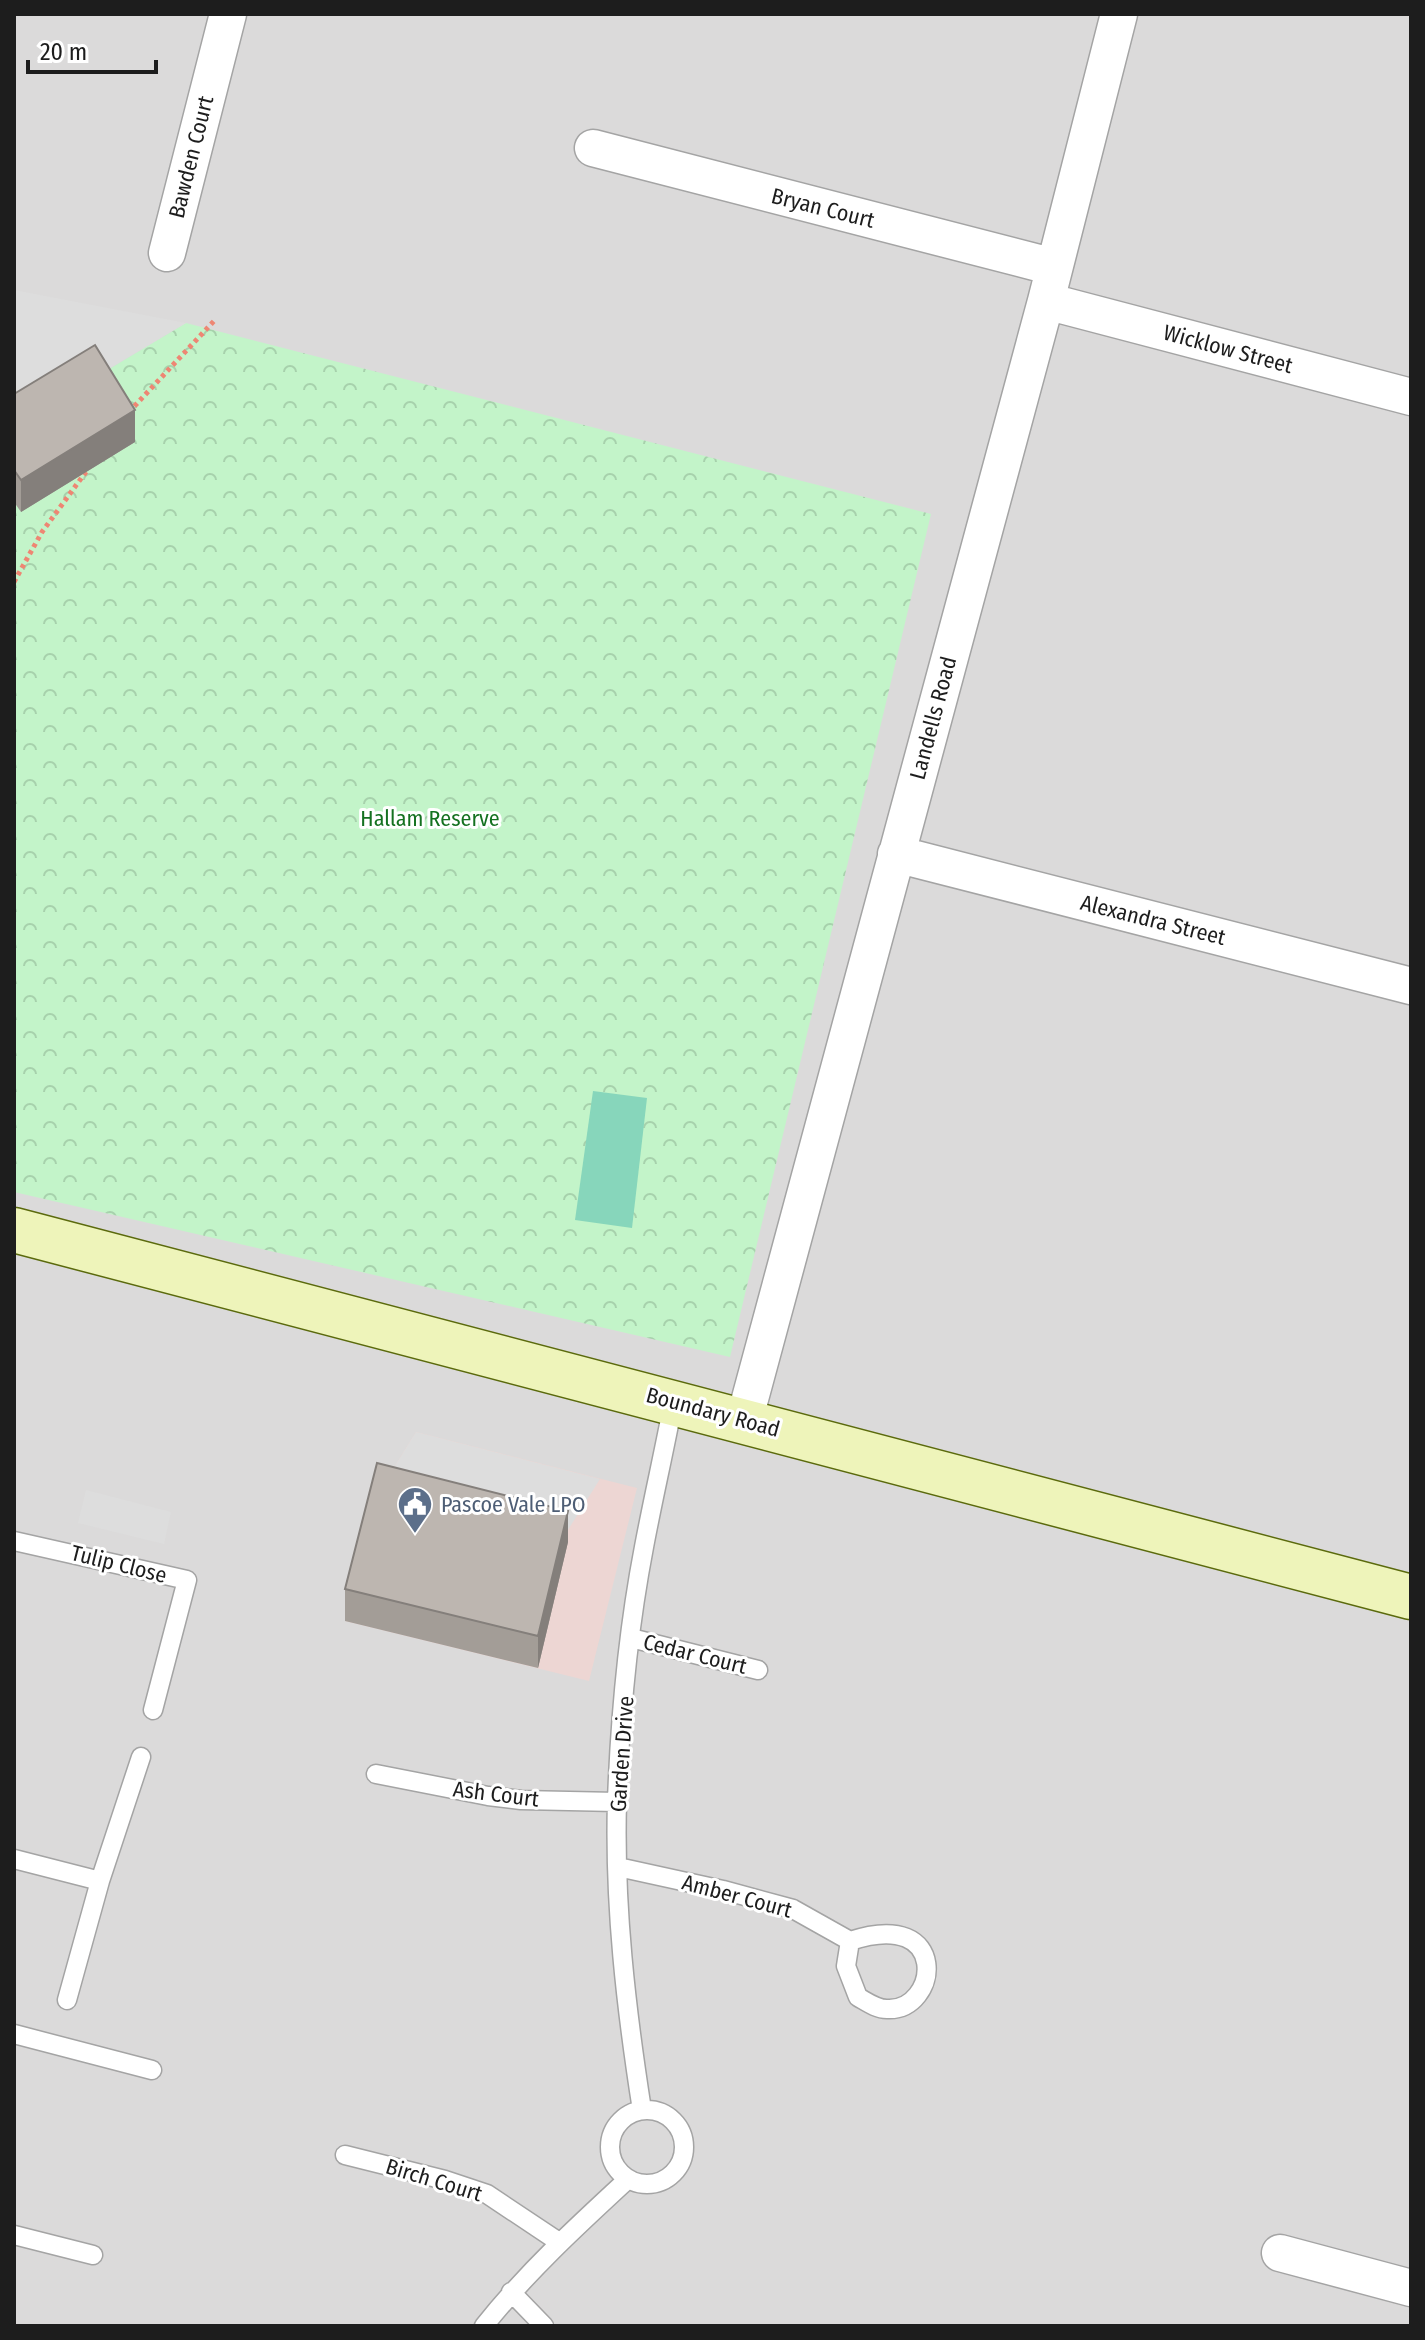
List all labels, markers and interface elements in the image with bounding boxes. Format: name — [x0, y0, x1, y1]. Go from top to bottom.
scale bar — [28, 24, 156, 74]
text: 20 m — [40, 38, 87, 66]
street label: Bawden Court — [163, 92, 219, 221]
street label: Bryan Court — [769, 182, 878, 234]
street label: Wicklow Street — [1160, 319, 1296, 379]
street label: Landells Road — [904, 653, 962, 783]
park label: Hallam Reserve — [360, 805, 500, 832]
street label: Alexandra Street — [1078, 889, 1229, 951]
street label: Boundary Road — [643, 1381, 783, 1443]
public building icon: Pascoe Vale LPO — [396, 1485, 434, 1535]
place label: Pascoe Vale LPO — [441, 1491, 586, 1518]
street label: Tulip Close — [68, 1539, 170, 1589]
street label: Cedar Court — [640, 1628, 750, 1680]
street label: Garden Drive — [604, 1695, 640, 1813]
street label: Ash Court — [451, 1775, 541, 1813]
street label: Amber Court — [679, 1868, 796, 1924]
street label: Birch Court — [382, 2153, 486, 2208]

